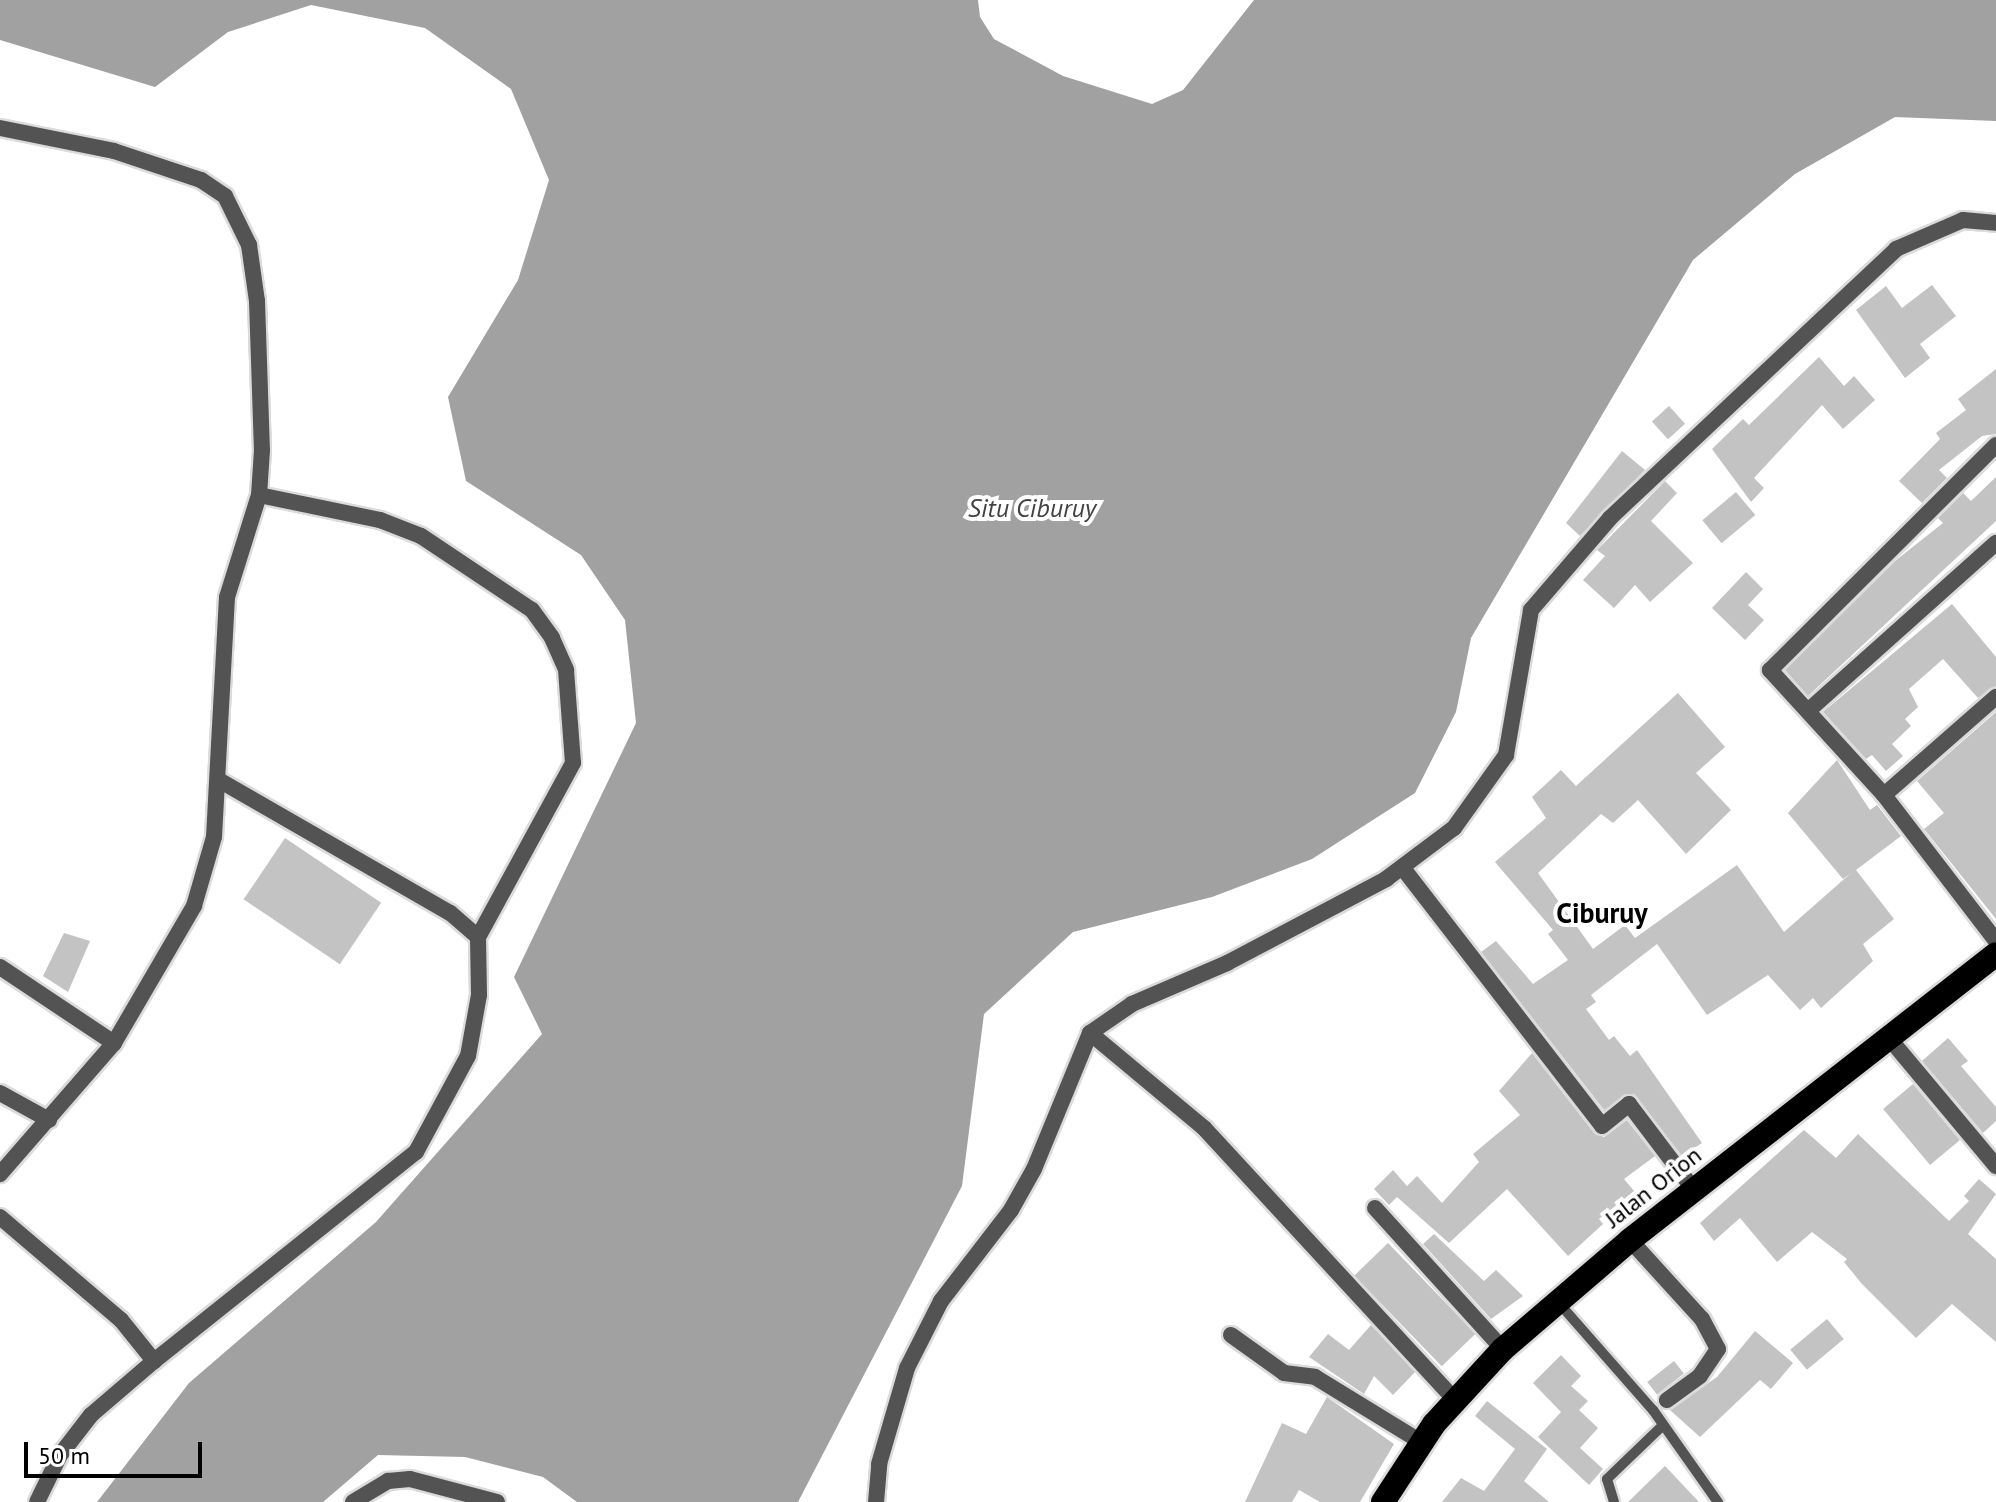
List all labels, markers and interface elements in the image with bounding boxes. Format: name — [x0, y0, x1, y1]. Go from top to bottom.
water label: Situ Ciburuy — [968, 492, 1096, 524]
district label: Ciburuy — [1556, 896, 1648, 930]
street label: Jalan Orion — [1599, 1140, 1707, 1234]
scale bar — [28, 1426, 206, 1476]
text: 50 m — [38, 1440, 90, 1471]

